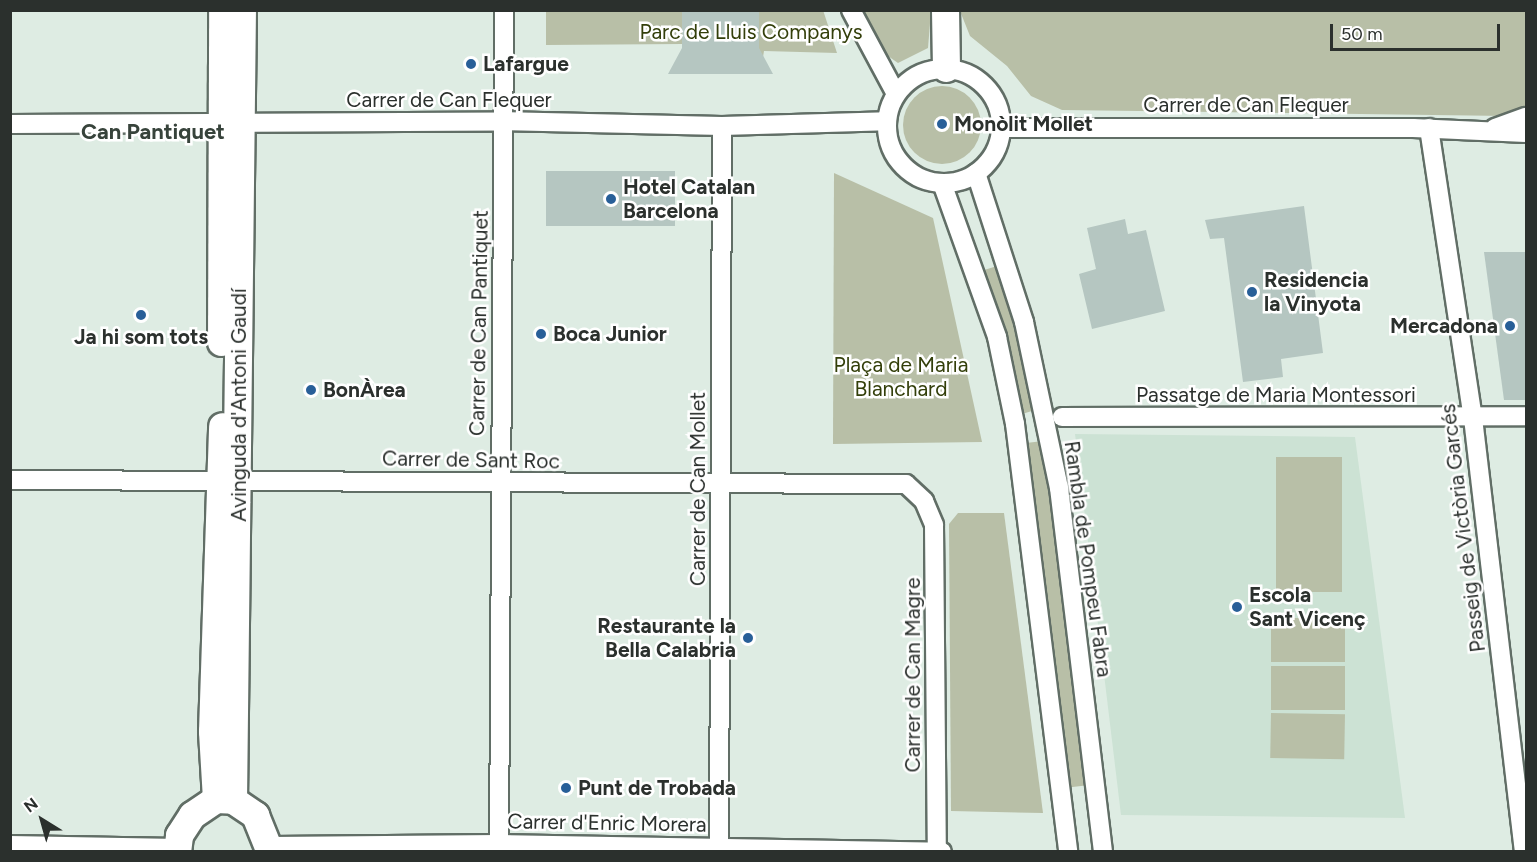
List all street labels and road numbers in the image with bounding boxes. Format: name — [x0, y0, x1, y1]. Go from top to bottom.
street label: Carrer de Can Flequer — [346, 87, 552, 113]
street label: Carrer de Can Flequer — [1143, 92, 1349, 118]
street label: Carrer de Can Pantiquet — [464, 210, 494, 436]
street label: Avinguda d'Antoni Gaudí — [226, 288, 252, 522]
street label: Passatge de Maria Montessori — [1136, 382, 1416, 408]
street label: Carrer de Can Mollet — [685, 392, 711, 586]
street label: Passeig de Victòria Garcés — [1435, 402, 1491, 654]
street label: Rambla de Pompeu Fabra — [1059, 439, 1117, 679]
street label: Carrer de Sant Roc — [382, 446, 560, 474]
street label: Carrer de Can Magre — [900, 578, 926, 772]
street label: Carrer d'Enric Morera — [507, 809, 707, 837]

